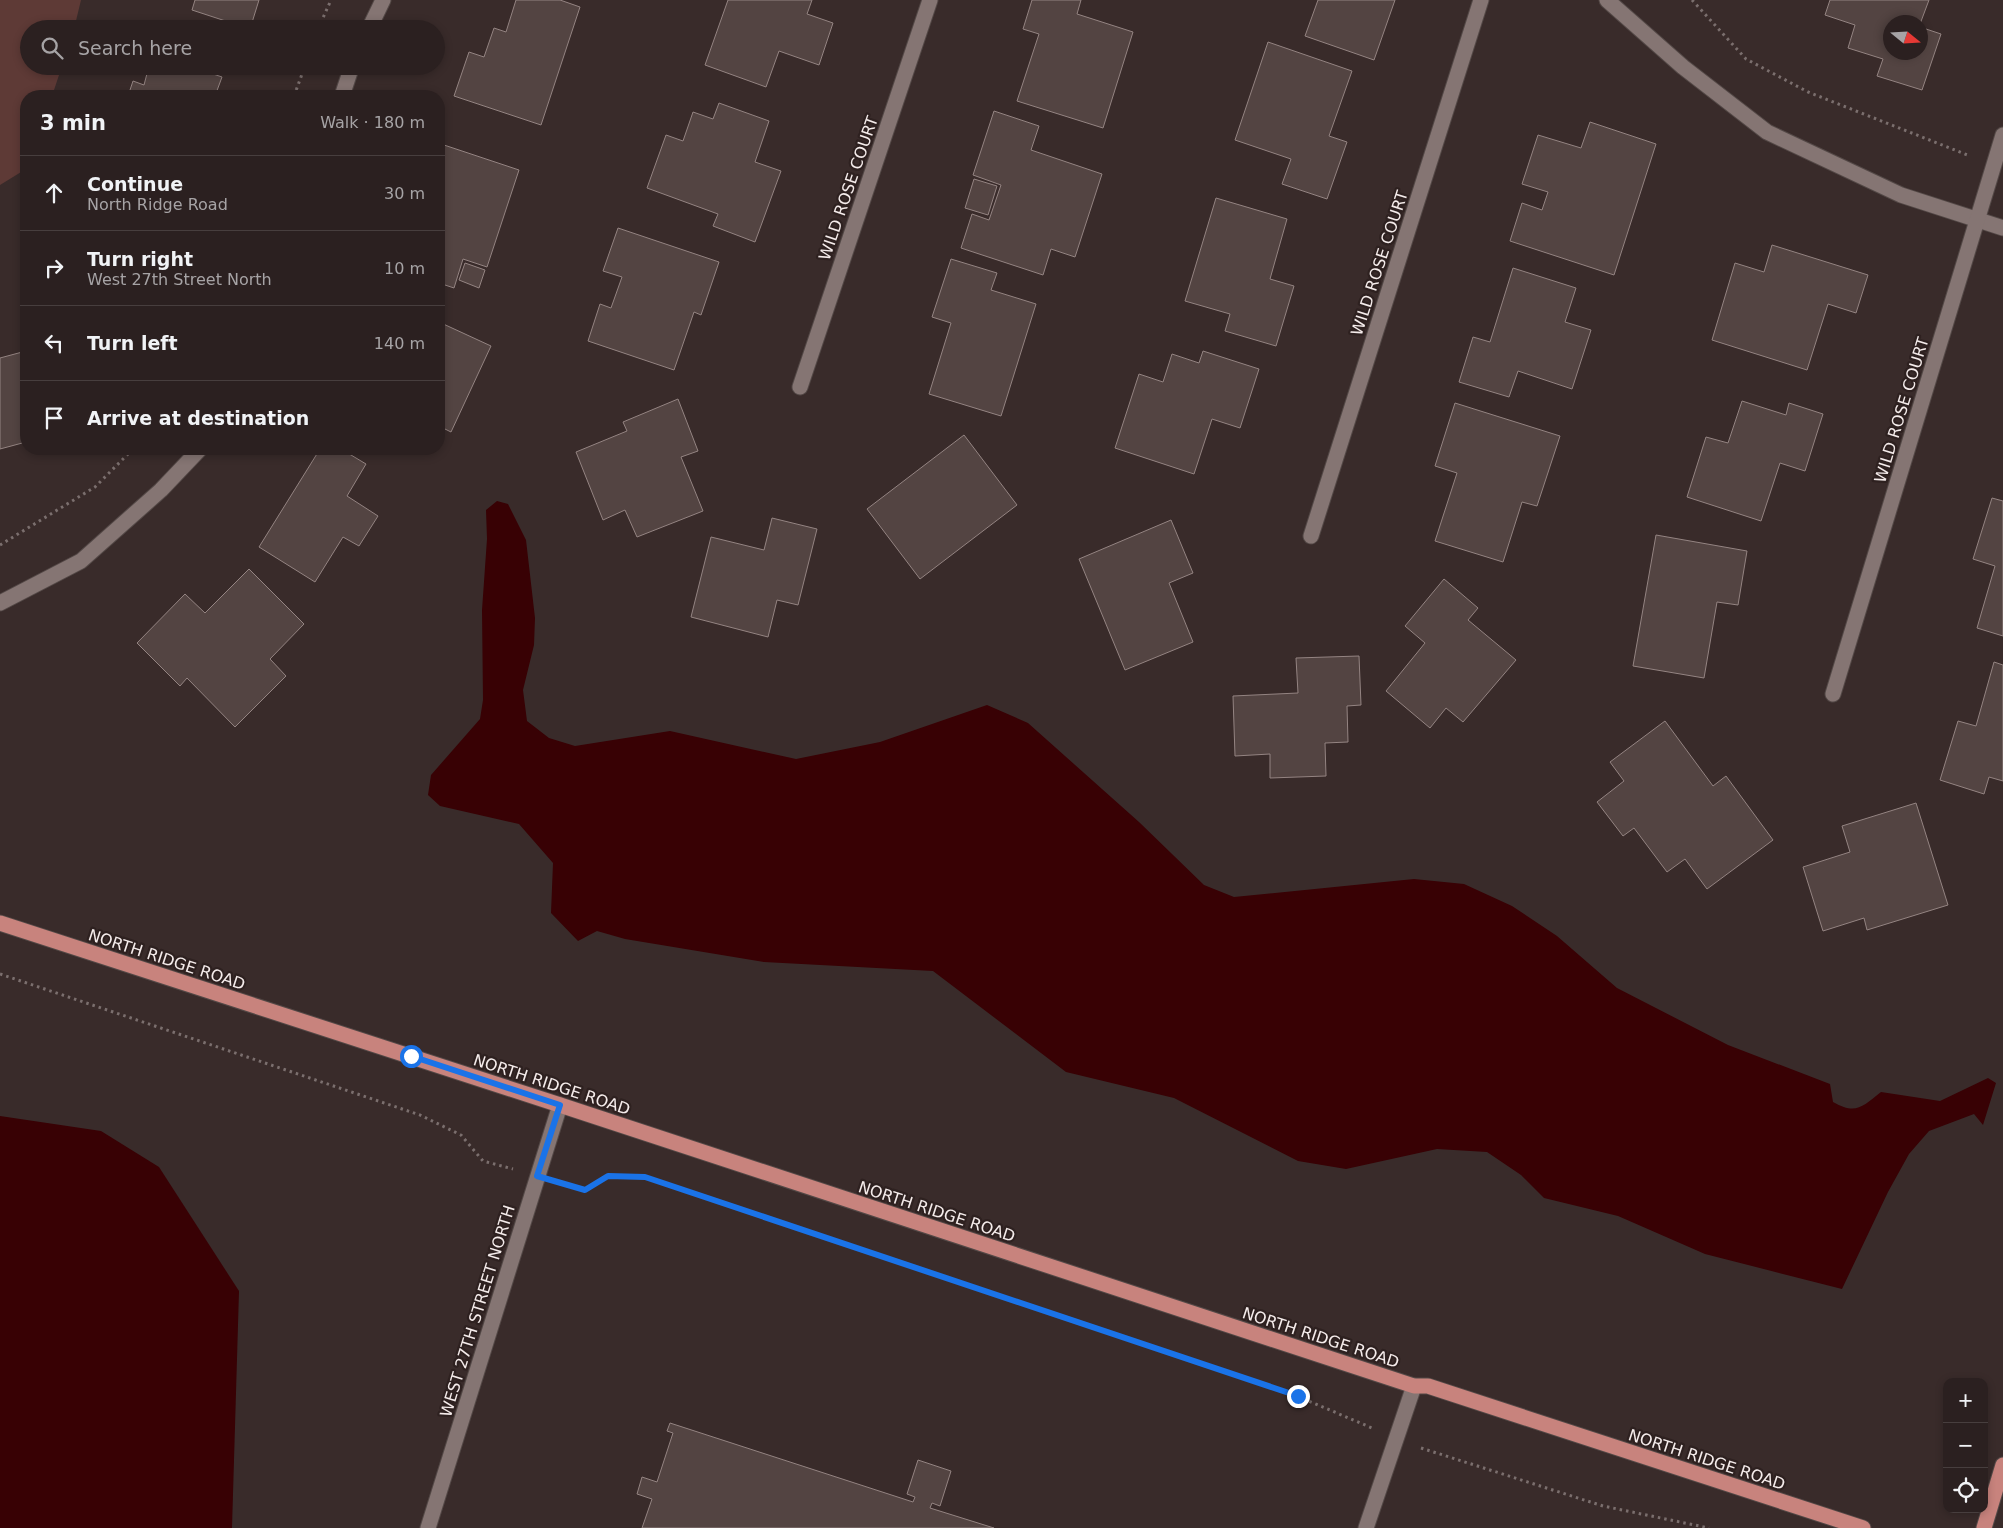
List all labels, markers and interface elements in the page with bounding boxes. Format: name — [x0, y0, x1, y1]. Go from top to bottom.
north arrow — [1883, 15, 1928, 60]
search box — [20, 20, 445, 75]
icon: search — [38, 34, 66, 62]
text: Search here — [78, 37, 192, 59]
text: 3 min — [40, 111, 106, 135]
text: Walk · 180 m — [320, 113, 425, 132]
street label: WILD ROSE COURT — [815, 113, 882, 263]
text: Continue — [87, 173, 183, 195]
icon: ahead — [40, 179, 68, 207]
text: 30 m — [384, 184, 425, 203]
street label: WILD ROSE COURT — [1347, 188, 1412, 338]
text: North Ridge Road — [87, 195, 228, 214]
text: Turn right — [87, 248, 193, 270]
icon: right — [40, 254, 68, 282]
text: 10 m — [384, 259, 425, 278]
text: West 27th Street North — [87, 270, 272, 289]
icon: left — [40, 329, 68, 357]
text: Turn left — [87, 332, 178, 354]
text: 140 m — [374, 334, 425, 353]
street label: WILD ROSE COURT — [1870, 335, 1933, 485]
icon: arrive — [40, 404, 68, 432]
text: Arrive at destination — [87, 407, 309, 429]
street label: NORTH RIDGE ROAD — [86, 925, 248, 994]
route start — [400, 1045, 423, 1068]
street label: NORTH RIDGE ROAD — [471, 1050, 633, 1119]
street label: NORTH RIDGE ROAD — [856, 1177, 1018, 1246]
street label: WEST 27TH STREET NORTH — [436, 1203, 519, 1419]
street label: NORTH RIDGE ROAD — [1240, 1303, 1402, 1372]
map controls — [1943, 1378, 1988, 1513]
button: + — [1943, 1378, 1988, 1423]
route end — [1287, 1385, 1310, 1408]
button: − — [1943, 1423, 1988, 1468]
street label: NORTH RIDGE ROAD — [1626, 1425, 1788, 1494]
button: locate — [1943, 1468, 1988, 1513]

